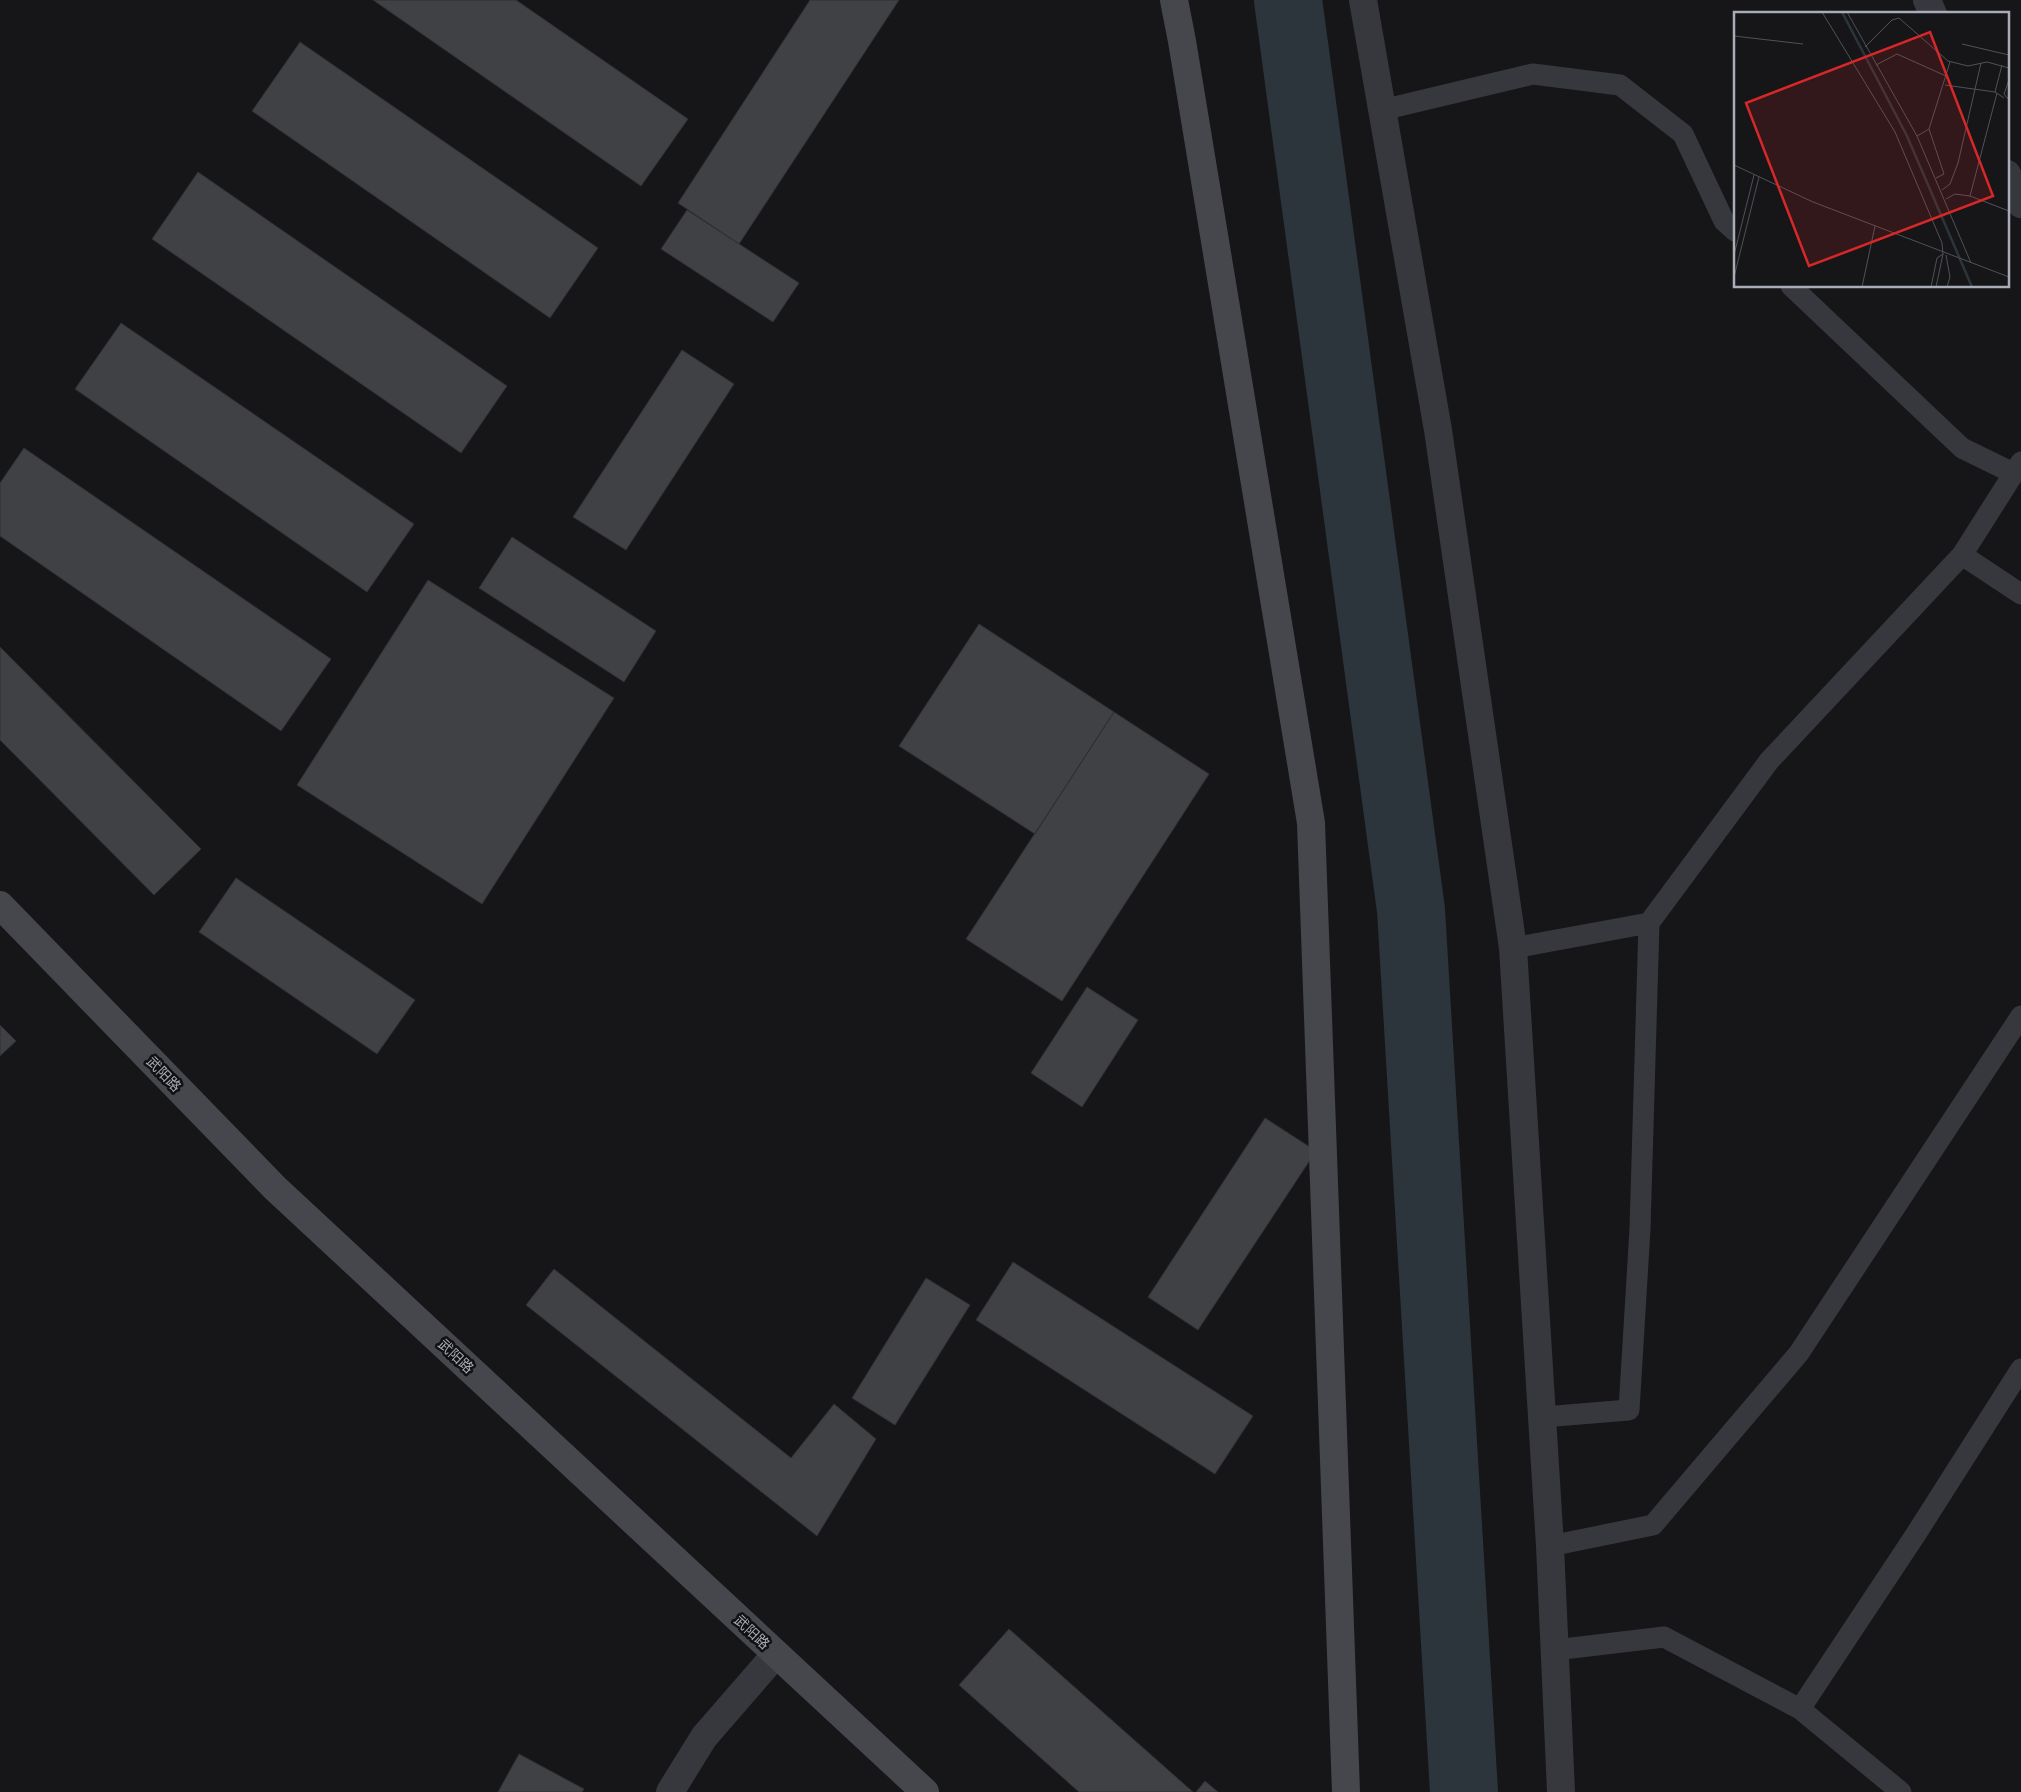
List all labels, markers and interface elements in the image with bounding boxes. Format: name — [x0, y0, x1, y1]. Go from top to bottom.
inset map — [1734, 12, 2008, 288]
street label: 武阳路 — [144, 1053, 184, 1095]
street label: 武阳路 — [435, 1336, 477, 1376]
street label: 武阳路 — [731, 1612, 773, 1652]

